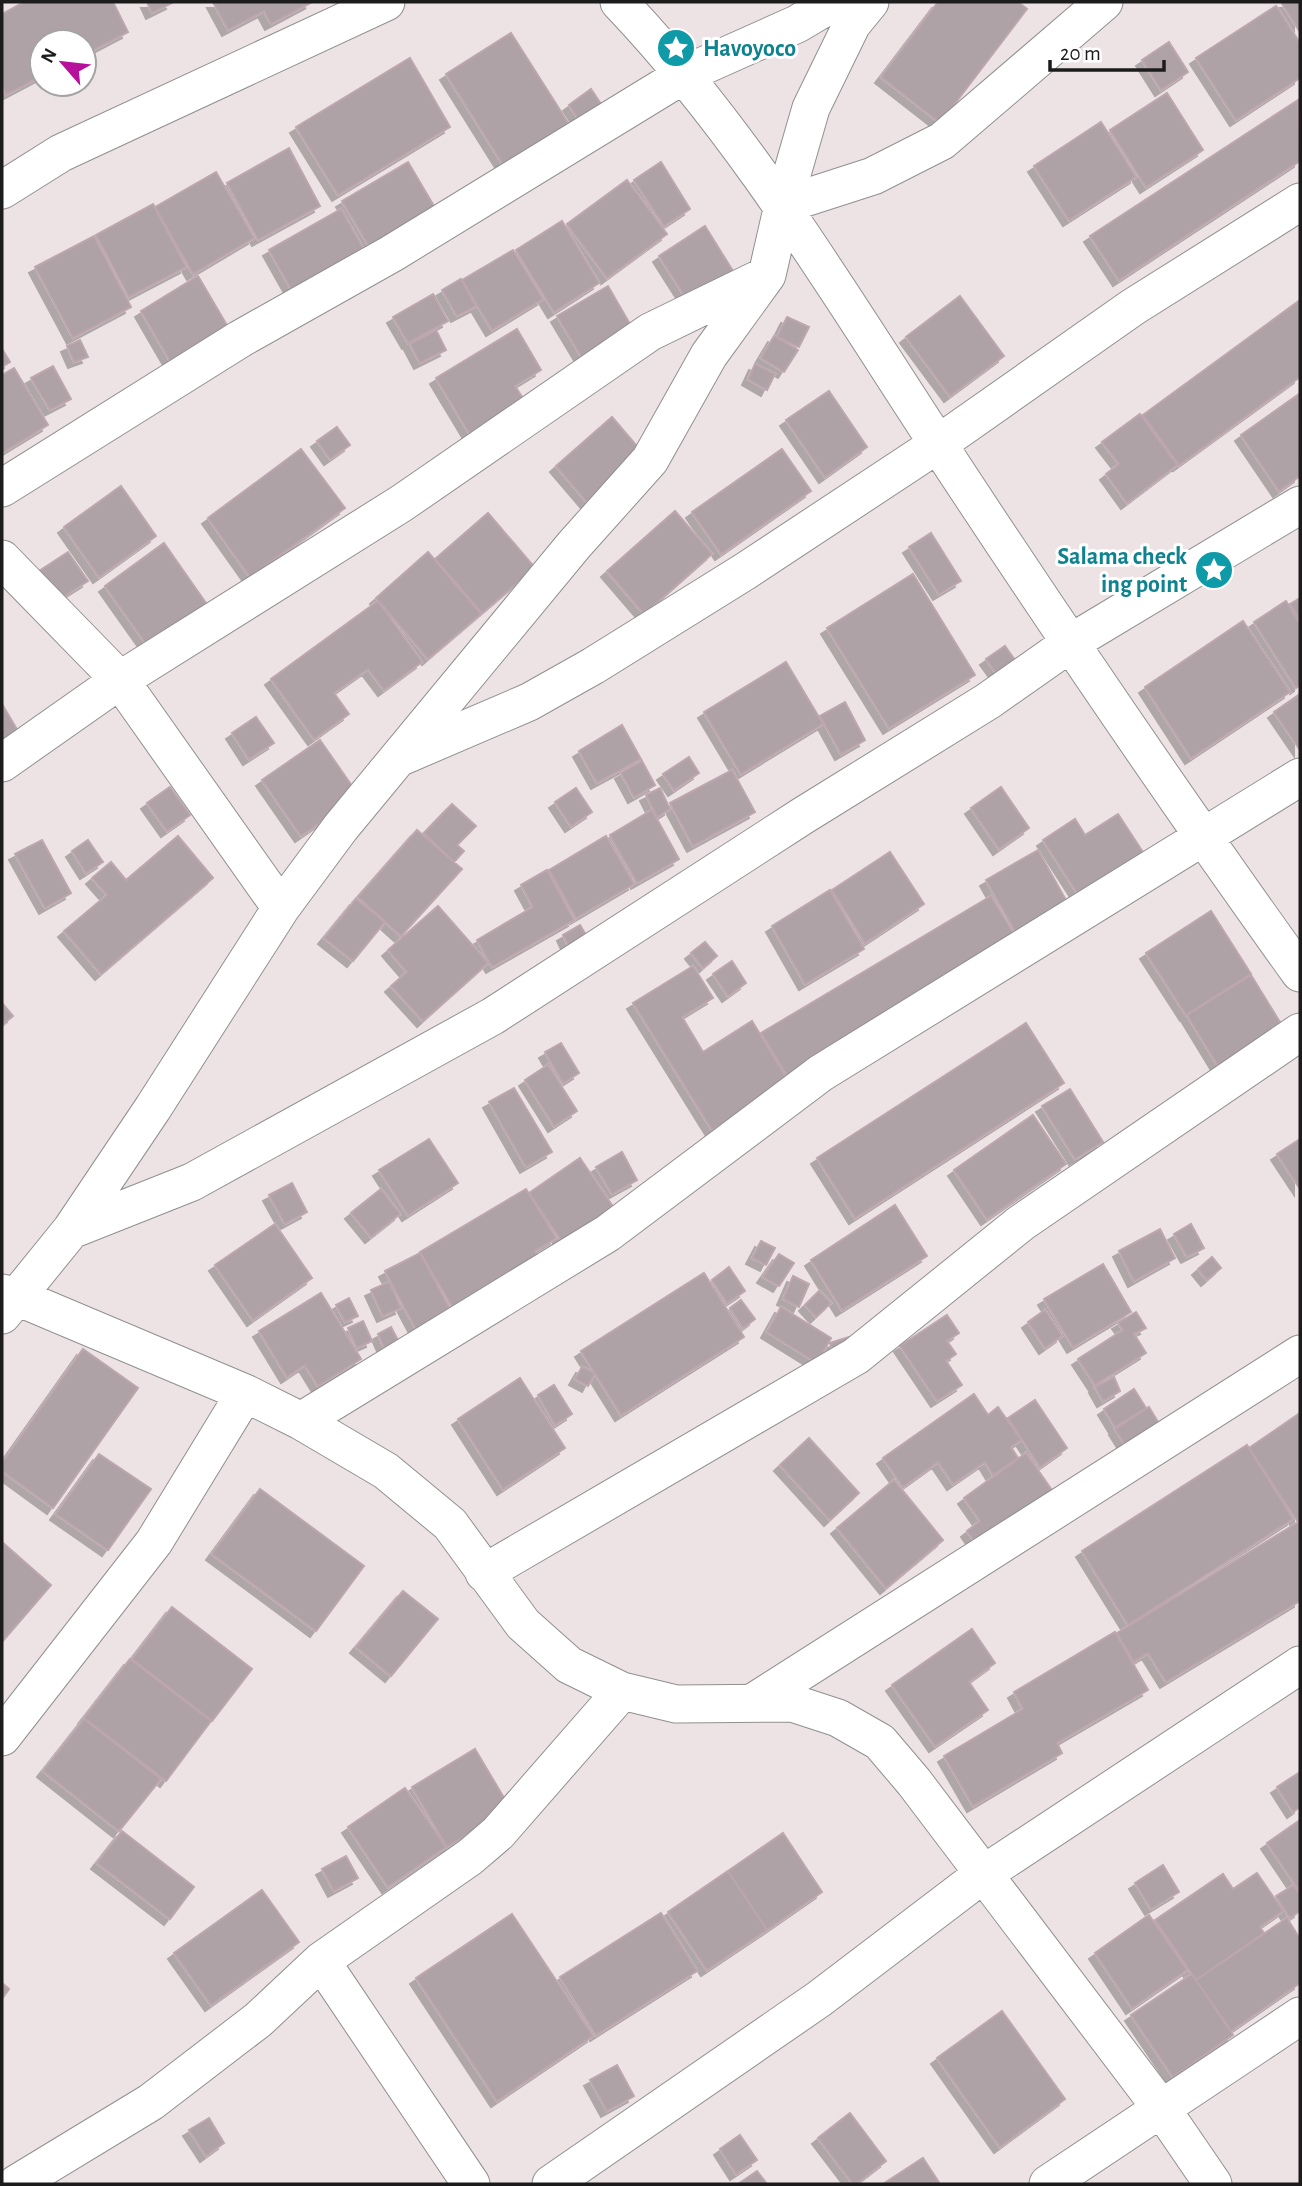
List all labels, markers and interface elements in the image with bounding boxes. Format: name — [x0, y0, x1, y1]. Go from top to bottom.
place icon: Havoyoco — [655, 27, 697, 69]
north arrow — [28, 28, 98, 98]
scale bar — [1050, 28, 1164, 72]
place label: Havoyoco — [703, 37, 796, 61]
text: 20 m — [1060, 43, 1101, 64]
text: N — [38, 45, 61, 66]
place label: Salama check ing point — [1057, 545, 1187, 597]
place icon: Salama check ing point — [1193, 549, 1235, 591]

